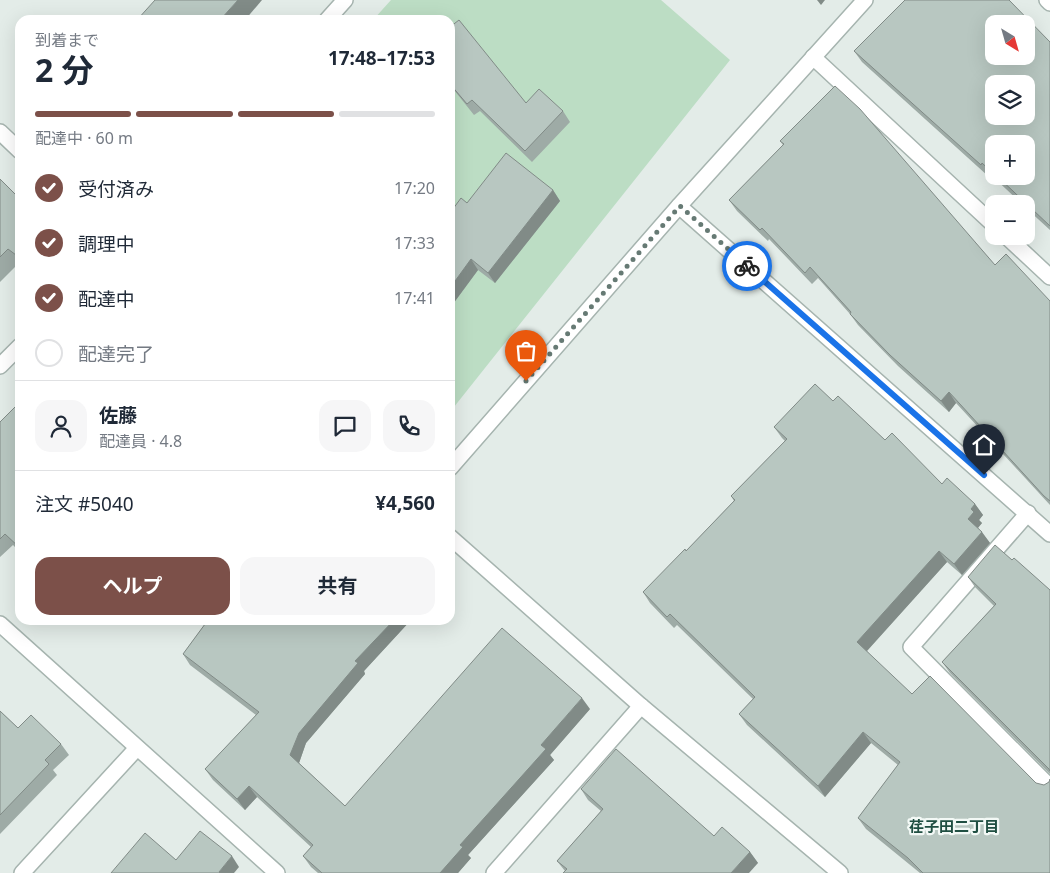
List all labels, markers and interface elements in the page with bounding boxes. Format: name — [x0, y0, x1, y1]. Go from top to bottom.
north arrow — [985, 15, 1035, 65]
map controls — [985, 15, 1035, 245]
text: 到着まで — [35, 29, 99, 51]
text: 17:48–17:53 — [328, 45, 435, 71]
text: 2 分 — [35, 48, 94, 91]
button: layers — [985, 75, 1035, 125]
text: 配達中 · 60 m — [35, 127, 133, 149]
button: + — [985, 135, 1035, 185]
icon: check — [35, 174, 63, 202]
text: 受付済み — [78, 176, 154, 202]
text: 17:20 — [394, 177, 435, 199]
button: − — [985, 195, 1035, 245]
icon: check — [35, 229, 63, 257]
text: 調理中 — [78, 231, 135, 257]
text: 17:33 — [394, 232, 435, 254]
courier — [722, 241, 772, 291]
icon: bike — [733, 252, 761, 280]
icon: check — [35, 284, 63, 312]
text: 配達中 — [78, 286, 135, 312]
text: 17:41 — [394, 287, 435, 309]
pin — [505, 330, 547, 381]
icon: bag — [512, 337, 540, 365]
text: 配達完了 — [78, 341, 154, 367]
button: person — [35, 400, 87, 452]
button: chat — [319, 400, 371, 452]
button: phone — [383, 400, 435, 452]
text: 佐藤 — [99, 402, 137, 428]
pin — [963, 424, 1005, 475]
text: 配達員 · 4.8 — [99, 430, 182, 452]
icon: home — [970, 431, 998, 459]
text: ¥4,560 — [375, 490, 435, 516]
text: 注文 #5040 — [35, 491, 134, 517]
button: ヘルプ — [35, 557, 230, 615]
button: 共有 — [240, 557, 435, 615]
district label: 荏子田二丁目 — [909, 816, 999, 836]

